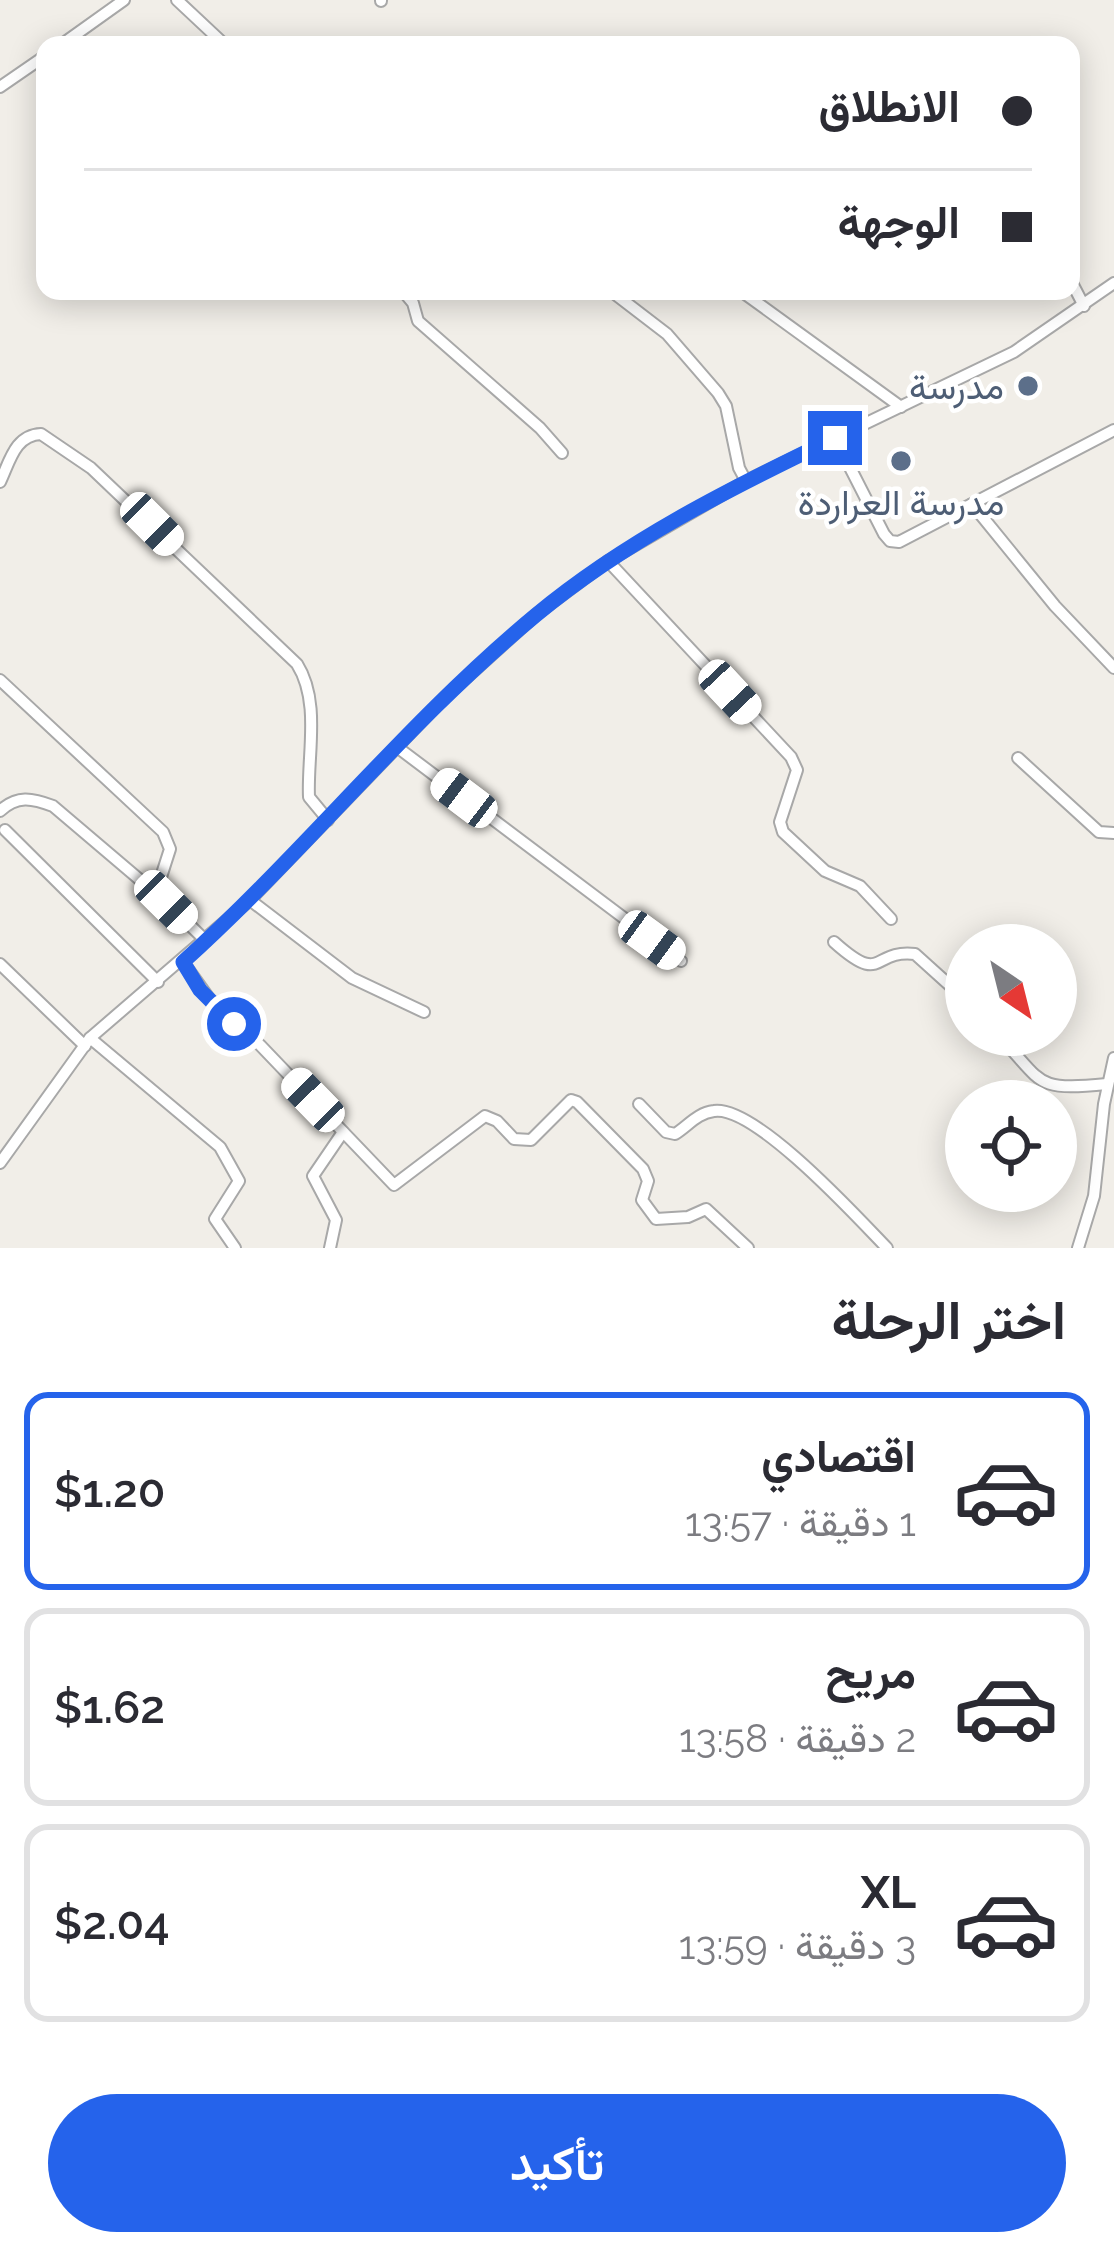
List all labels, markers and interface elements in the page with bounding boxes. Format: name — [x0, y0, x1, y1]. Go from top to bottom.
text: الانطلاق — [819, 80, 960, 133]
text: الوجهة — [838, 196, 960, 249]
place label: مدرسة — [909, 365, 1004, 409]
marker: مدرسة — [1015, 373, 1041, 399]
route end — [808, 411, 862, 465]
marker: مدرسة العراردة — [888, 448, 914, 474]
place label: مدرسة العراردة — [798, 481, 1004, 525]
car — [114, 486, 190, 562]
car — [692, 653, 768, 731]
car — [424, 762, 504, 834]
car — [128, 864, 204, 940]
car — [612, 904, 692, 976]
north arrow — [945, 924, 1077, 1056]
map controls — [945, 924, 1077, 1212]
route start — [207, 997, 261, 1051]
car — [275, 1062, 351, 1138]
button: locate — [945, 1080, 1077, 1212]
text: اختر الرحلة — [832, 1288, 1066, 1352]
text: اقتصادي — [761, 1430, 916, 1483]
icon: car — [952, 1437, 1060, 1545]
text: $1.20 — [54, 1465, 165, 1518]
text: 1 دقيقة · 13:57 — [685, 1499, 916, 1545]
text: مريح — [825, 1646, 916, 1699]
icon: car — [952, 1653, 1060, 1761]
text: $1.62 — [54, 1681, 165, 1734]
text: 2 دقيقة · 13:58 — [679, 1715, 916, 1761]
text: XL — [861, 1866, 916, 1919]
icon: car — [952, 1869, 1060, 1977]
text: $2.04 — [54, 1897, 170, 1950]
text: 3 دقيقة · 13:59 — [679, 1922, 916, 1968]
button: تأكيد — [48, 2094, 1066, 2232]

